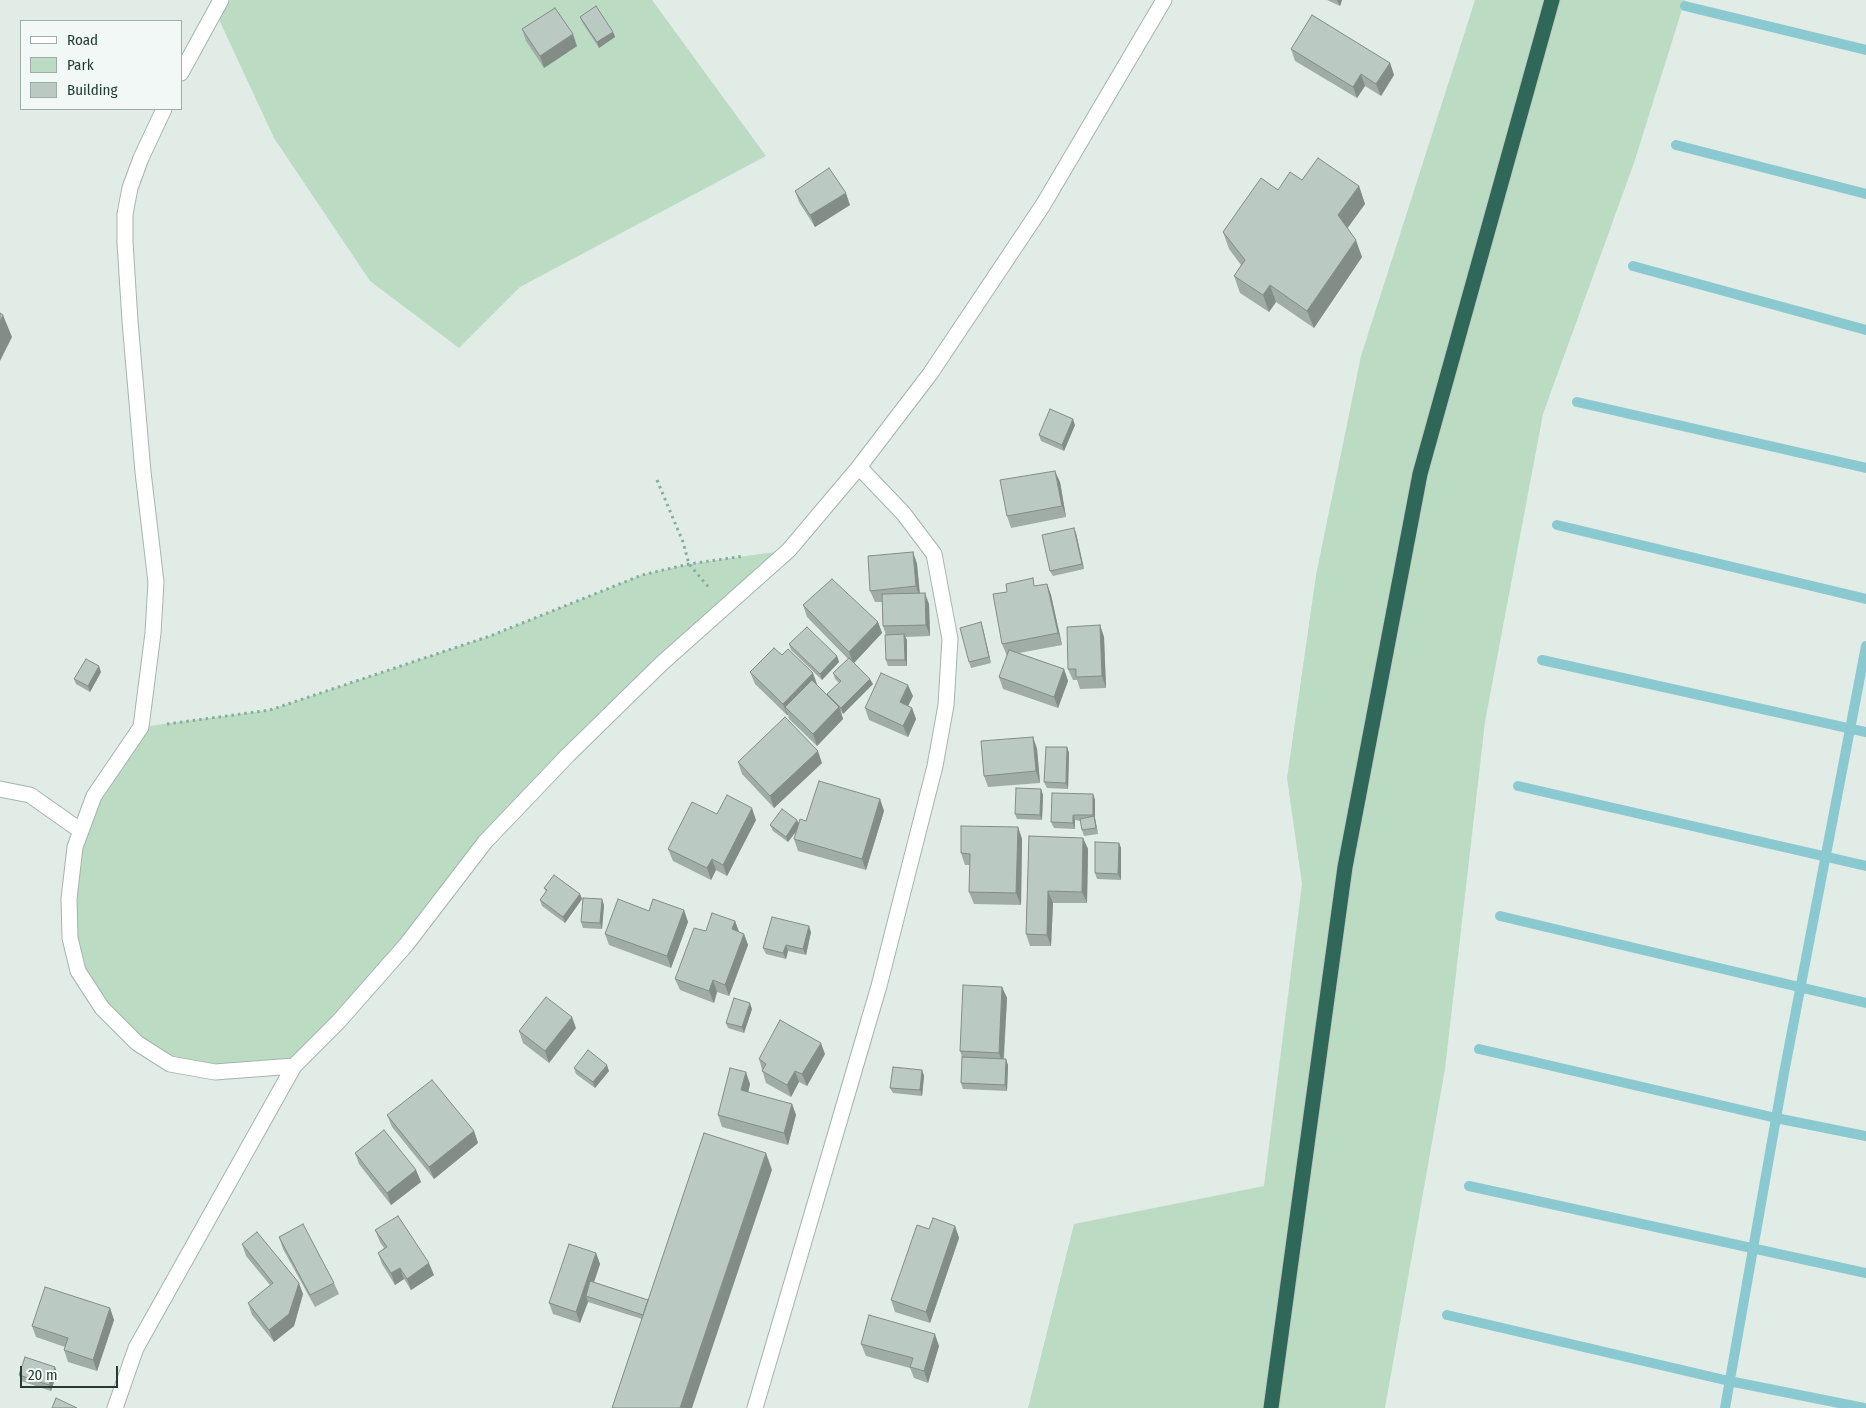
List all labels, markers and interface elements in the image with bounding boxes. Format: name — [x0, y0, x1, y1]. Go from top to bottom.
legend — [20, 20, 182, 110]
text: Road — [67, 31, 98, 49]
text: Park — [67, 56, 94, 74]
text: Building — [67, 81, 118, 99]
scale bar — [22, 1356, 120, 1388]
text: 20 m — [28, 1366, 58, 1384]

